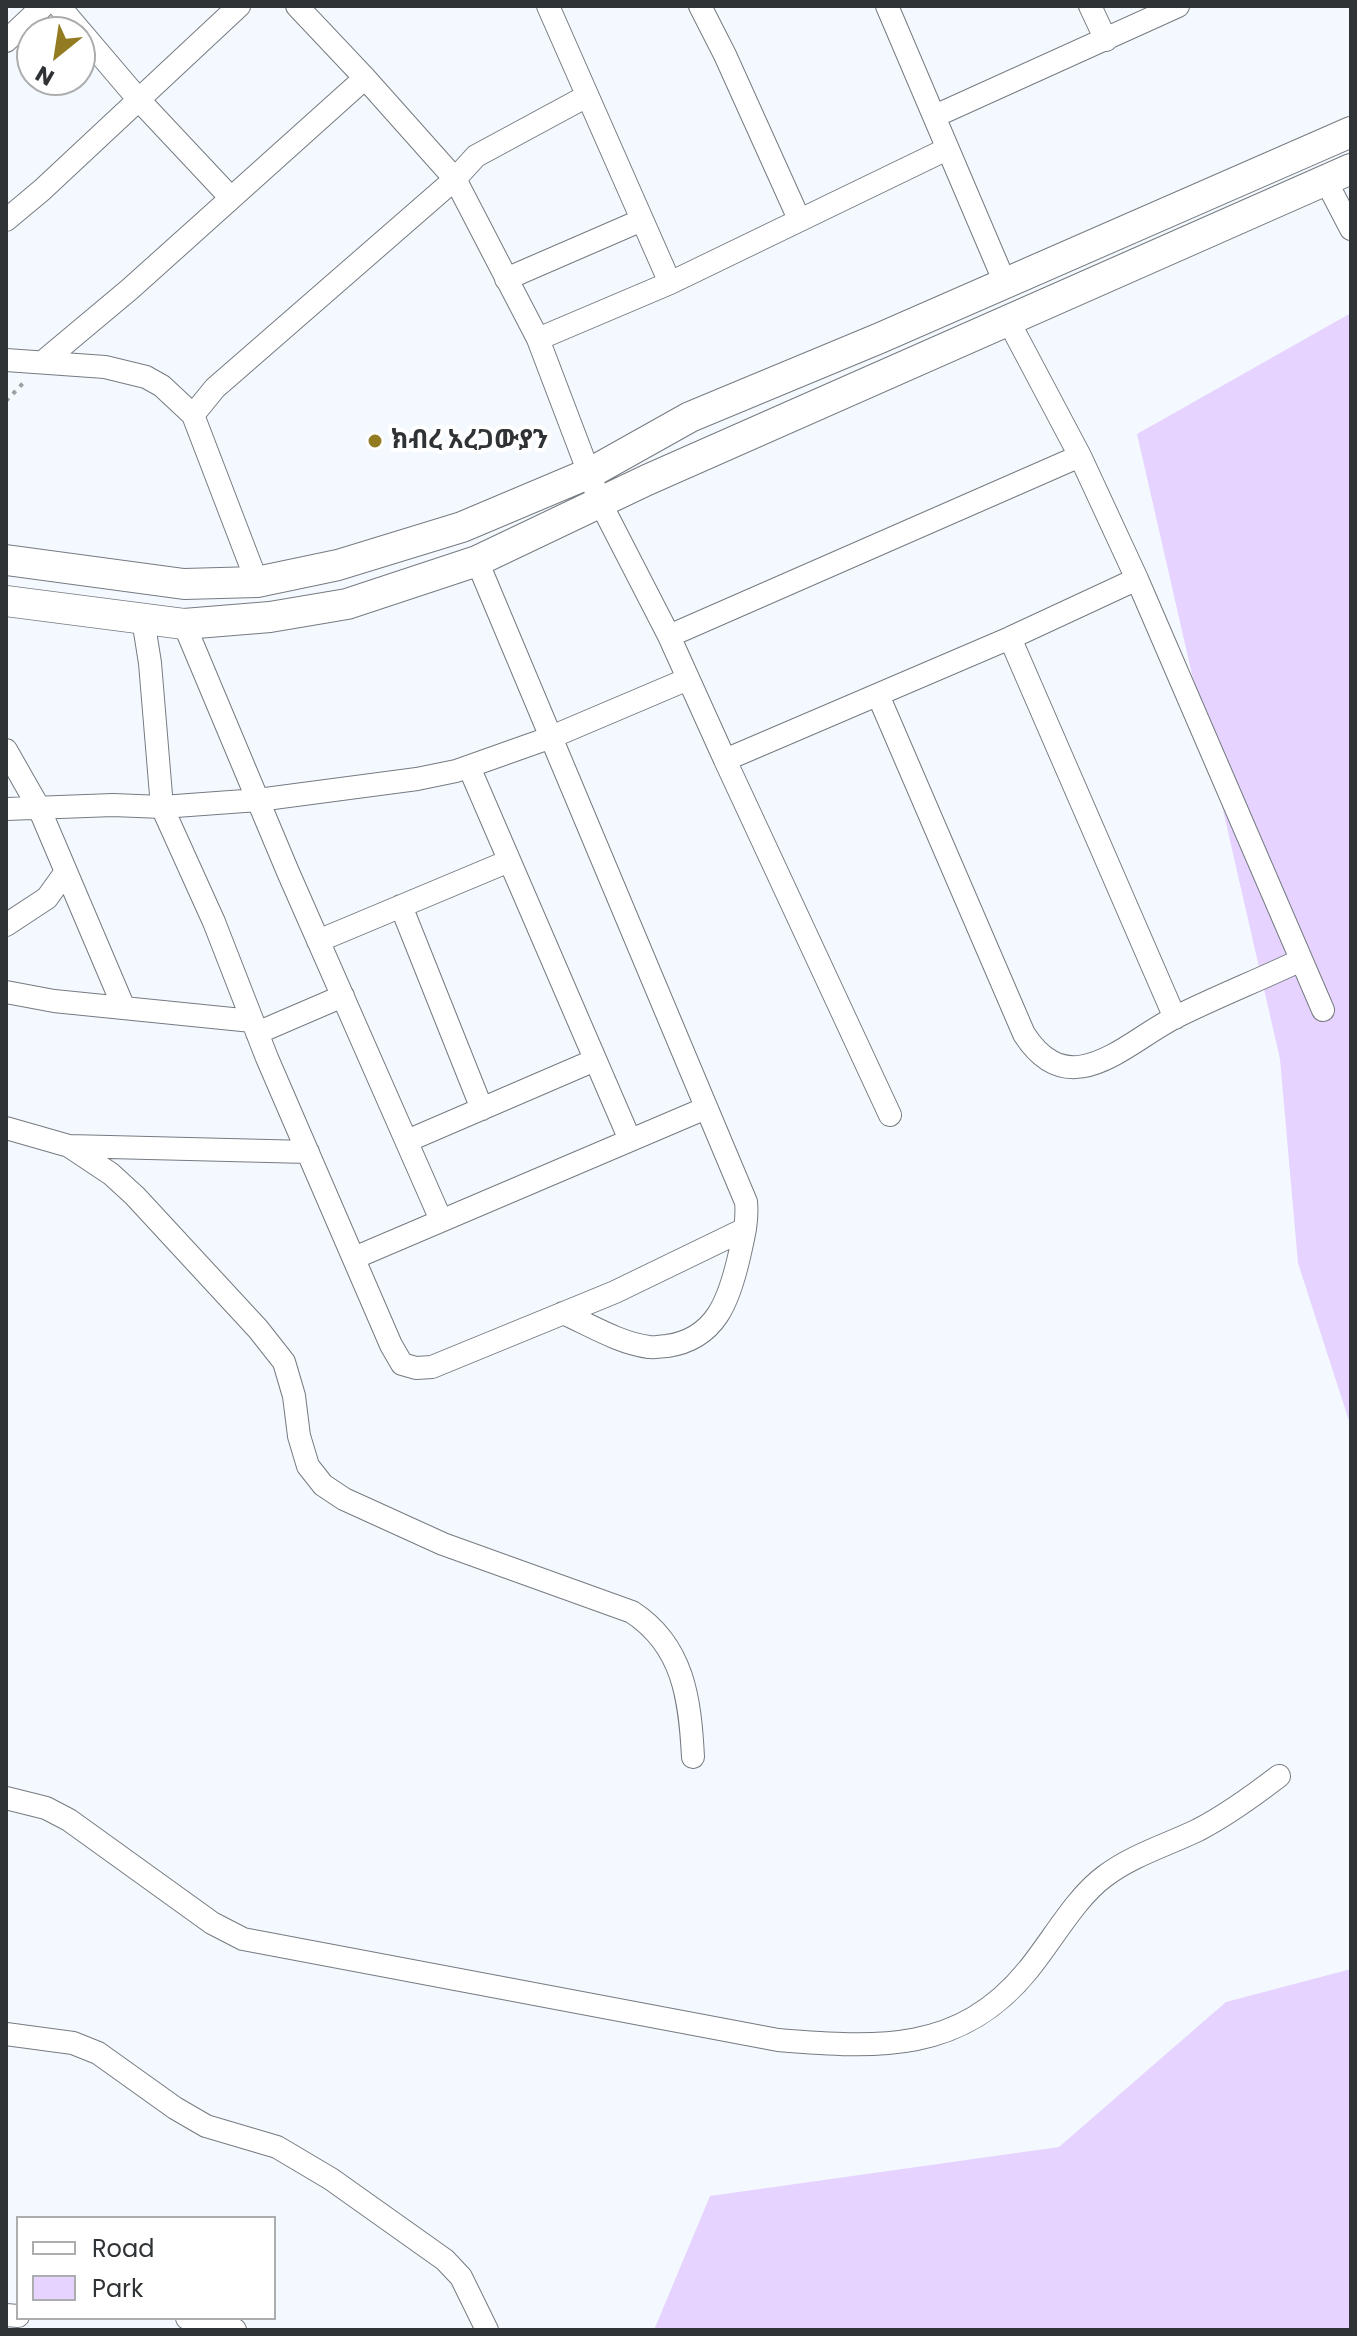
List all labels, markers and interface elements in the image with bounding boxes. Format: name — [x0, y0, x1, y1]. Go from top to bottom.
north arrow — [16, 16, 96, 96]
text: N — [30, 58, 60, 93]
place label: ክብረ አረጋውያን — [391, 425, 548, 457]
marker: ክብረ አረጋውያን — [366, 432, 384, 450]
legend — [16, 2216, 276, 2320]
text: Road — [92, 2232, 154, 2265]
text: Park — [92, 2272, 143, 2305]

